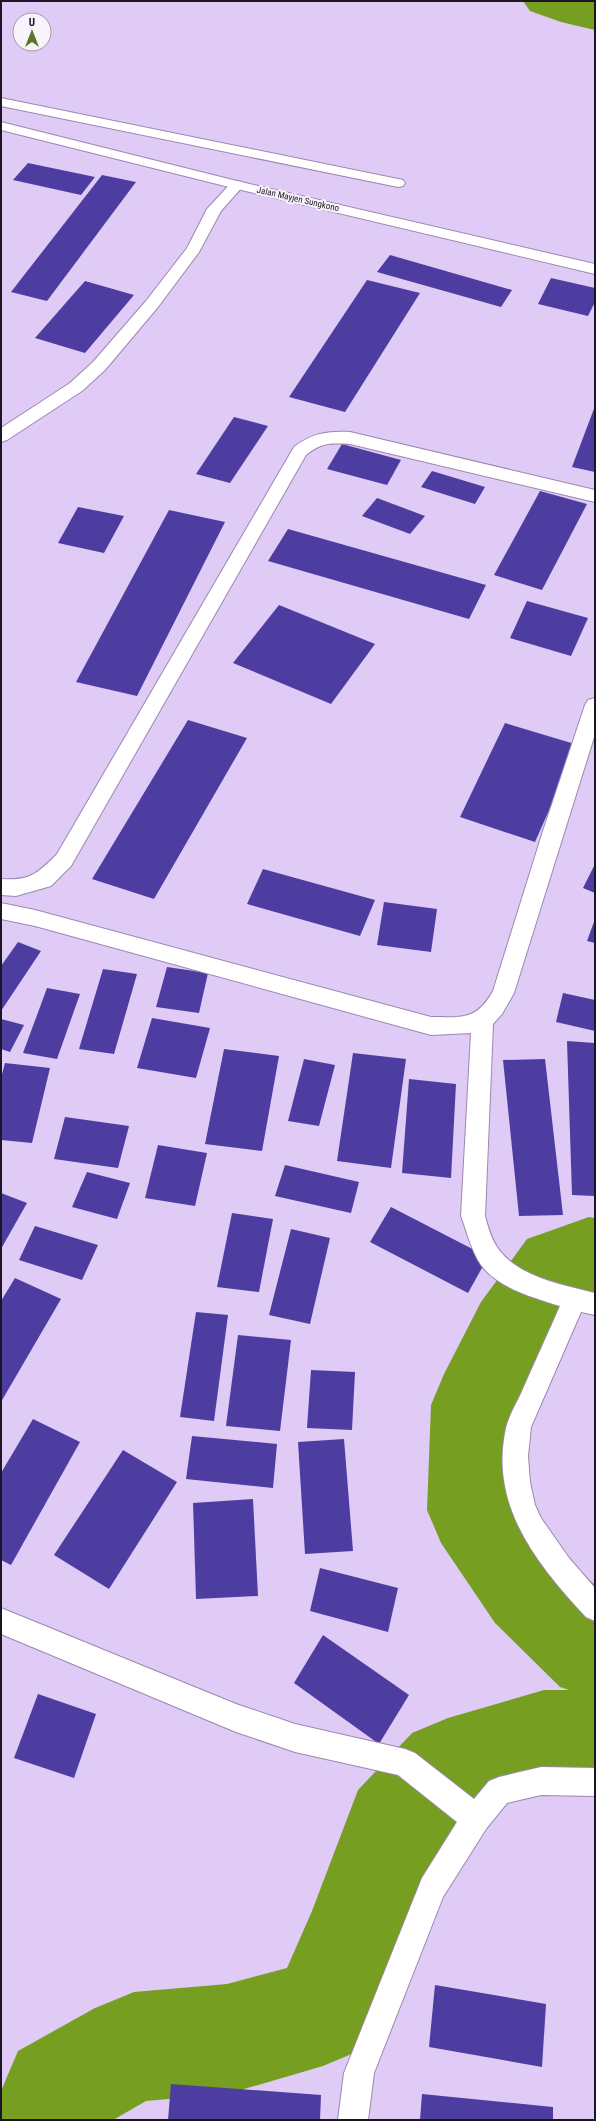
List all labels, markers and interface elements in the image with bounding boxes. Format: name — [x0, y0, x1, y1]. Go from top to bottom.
north arrow — [12, 12, 52, 52]
text: U — [29, 16, 35, 29]
street label: Jalan Mayjen Sungkono — [256, 185, 341, 213]

